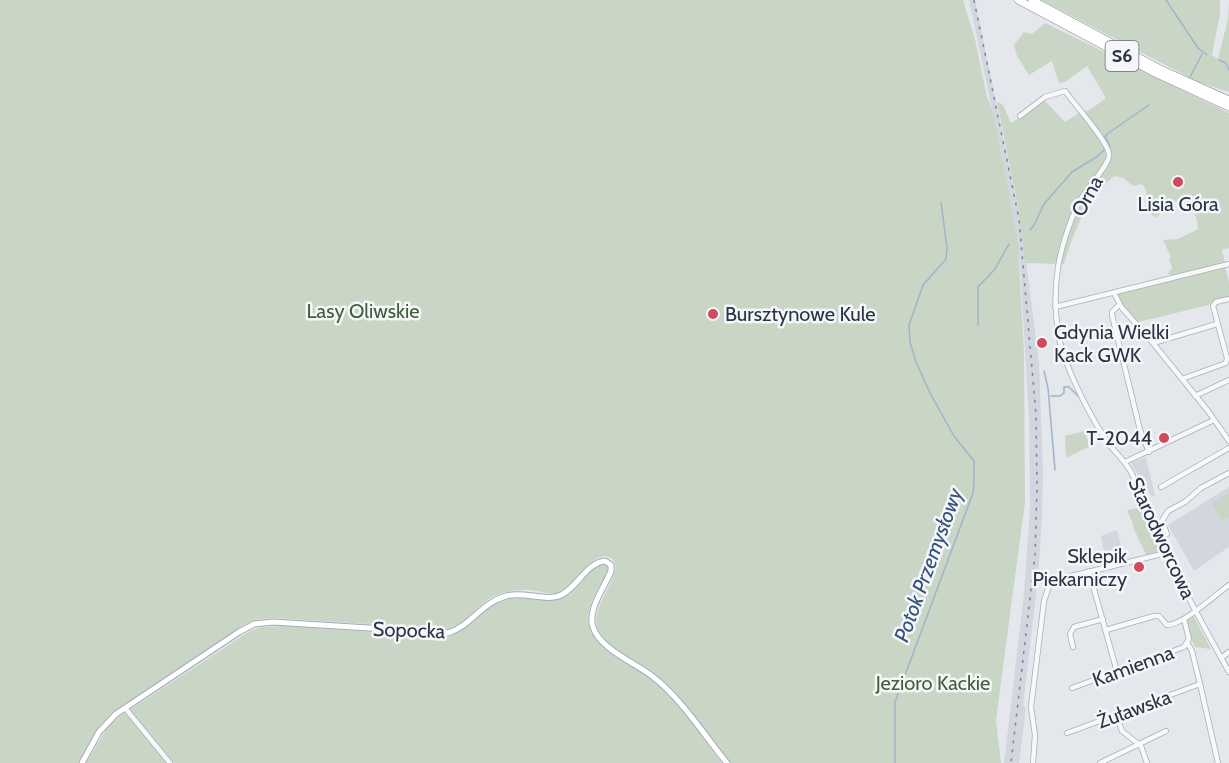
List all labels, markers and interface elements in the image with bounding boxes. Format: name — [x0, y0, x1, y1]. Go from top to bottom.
road number: S6 — [1106, 41, 1138, 71]
street label: Orna — [1066, 171, 1108, 220]
marker: Lisia Góra — [1171, 175, 1185, 189]
place label: Lisia Góra — [1138, 192, 1219, 216]
park label: Lasy Oliwskie — [307, 299, 419, 323]
place label: Bursztynowe Kule — [725, 302, 876, 326]
marker: Bursztynowe Kule — [706, 307, 720, 321]
place label: Gdynia Wielki Kack GWK — [1054, 320, 1169, 367]
marker: Gdynia Wielki Kack GWK — [1035, 336, 1049, 350]
place label: T-2044 — [1086, 426, 1152, 450]
marker: T-2044 — [1157, 431, 1171, 445]
street label: Starodworcowa — [1123, 473, 1201, 603]
water label: Potok Przemysłowy — [889, 483, 968, 645]
place label: Sklepik Piekarniczy — [1032, 544, 1127, 591]
marker: Sklepik Piekarniczy — [1132, 560, 1146, 574]
street label: Sopocka — [372, 617, 446, 643]
street label: Kamienna — [1089, 640, 1177, 692]
park label: Jezioro Kackie — [875, 671, 990, 695]
street label: Żuławska — [1094, 684, 1175, 733]

